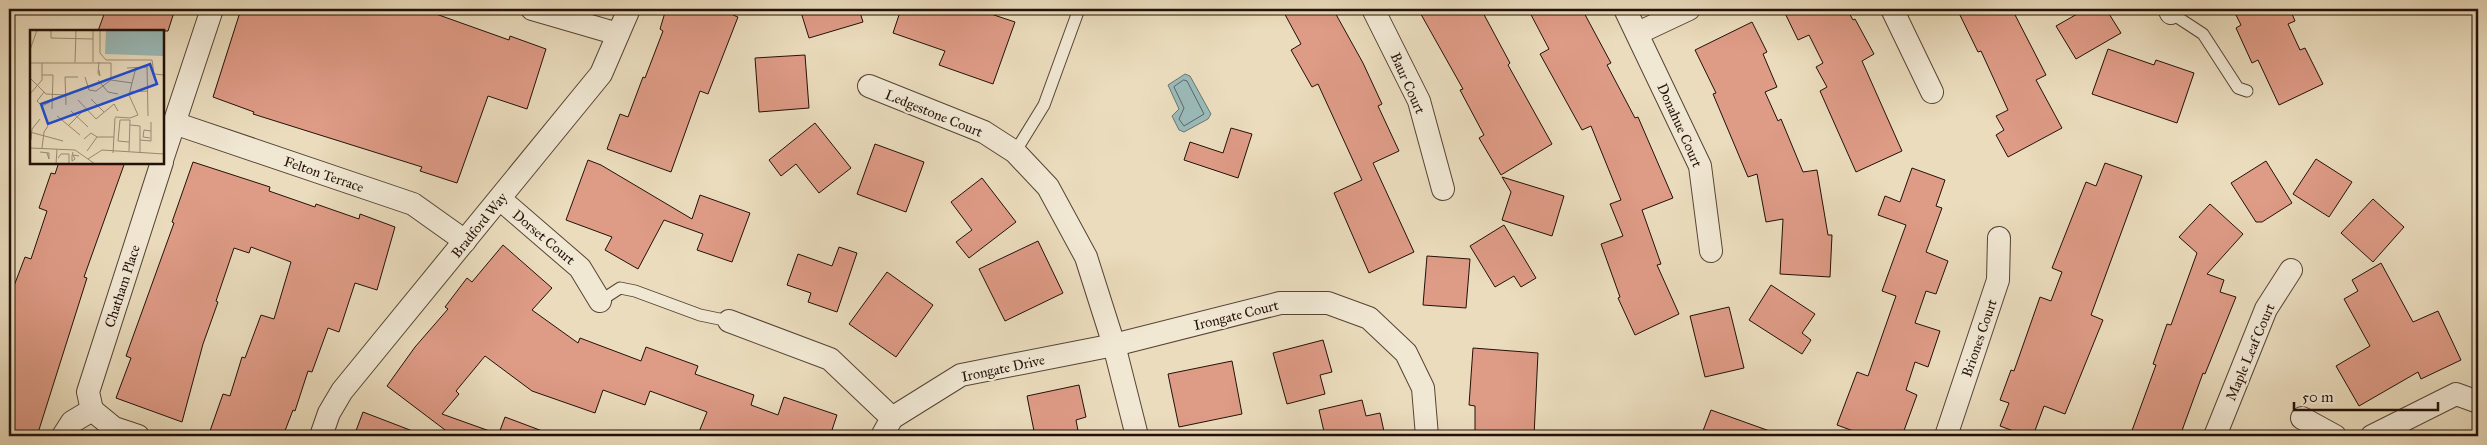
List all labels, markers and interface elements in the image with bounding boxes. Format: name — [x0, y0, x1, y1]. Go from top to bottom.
inset map — [30, 30, 164, 164]
street label: Baur Court — [1387, 50, 1429, 117]
street label: Donahue Court — [1653, 81, 1706, 170]
street label: Ledgestone Court — [883, 86, 985, 141]
street label: Felton Terrace — [282, 153, 366, 196]
street label: Bradford Way — [448, 189, 511, 261]
street label: Dorset Court — [509, 206, 579, 269]
street label: Chatham Place — [101, 242, 144, 330]
street label: Irongate Court — [1192, 297, 1280, 334]
street label: Briones Court — [1958, 297, 2001, 379]
street label: Maple Leaf Court — [2222, 301, 2279, 403]
street label: Irongate Drive — [960, 351, 1046, 386]
scale bar — [2294, 380, 2438, 412]
text: 50 m — [2302, 388, 2334, 406]

